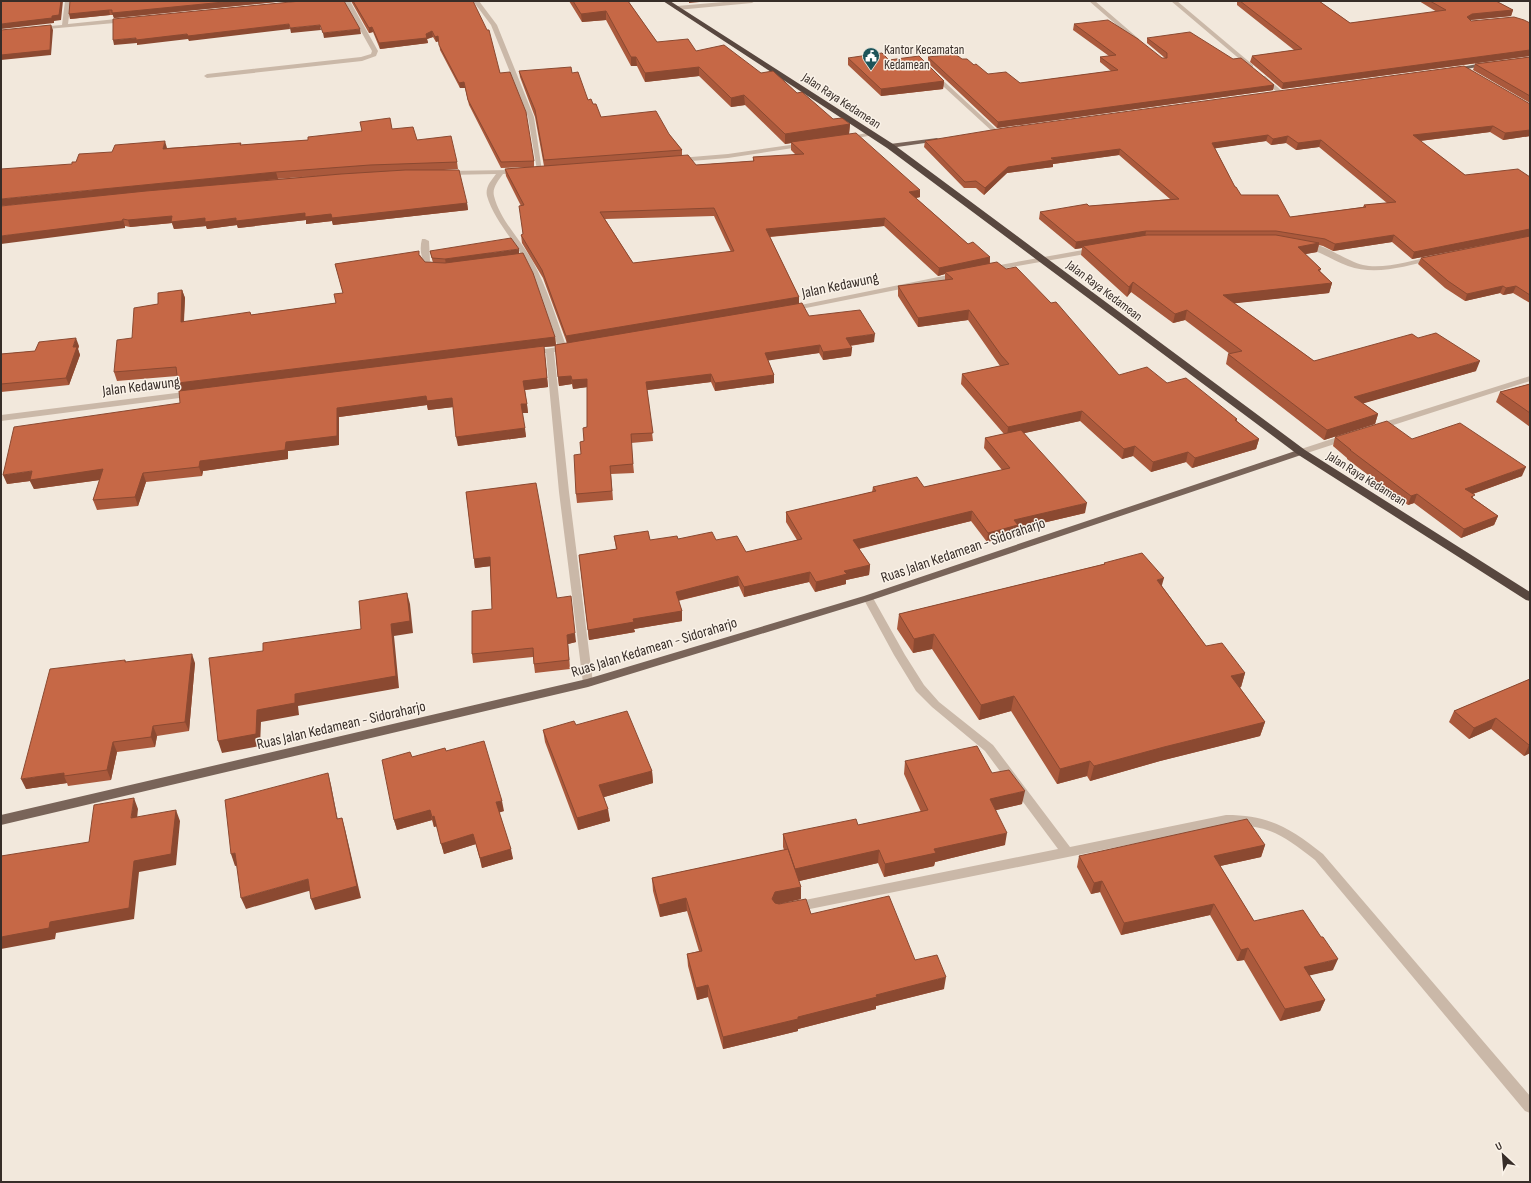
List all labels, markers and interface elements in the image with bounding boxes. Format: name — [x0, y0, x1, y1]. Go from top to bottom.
place label: Kantor Kecamatan Kedamean — [884, 42, 964, 73]
public building icon: Kantor Kecamatan Kedamean — [861, 46, 881, 71]
street label: Jalan Raya Kedamean — [798, 69, 884, 132]
street label: Jalan Raya Kedamean — [1063, 256, 1145, 325]
street label: Jalan Kedawung — [799, 268, 880, 303]
street label: Jalan Kedawung — [100, 372, 181, 401]
street label: Jalan Raya Kedamean — [1323, 447, 1409, 510]
street label: Ruas Jalan Kedamean - Sidoraharjo — [878, 513, 1048, 588]
street label: Ruas Jalan Kedamean - Sidoraharjo — [569, 613, 739, 682]
street label: Ruas Jalan Kedamean - Sidoraharjo — [255, 697, 427, 754]
north arrow — [1483, 1135, 1523, 1175]
text: U — [1493, 1139, 1505, 1154]

